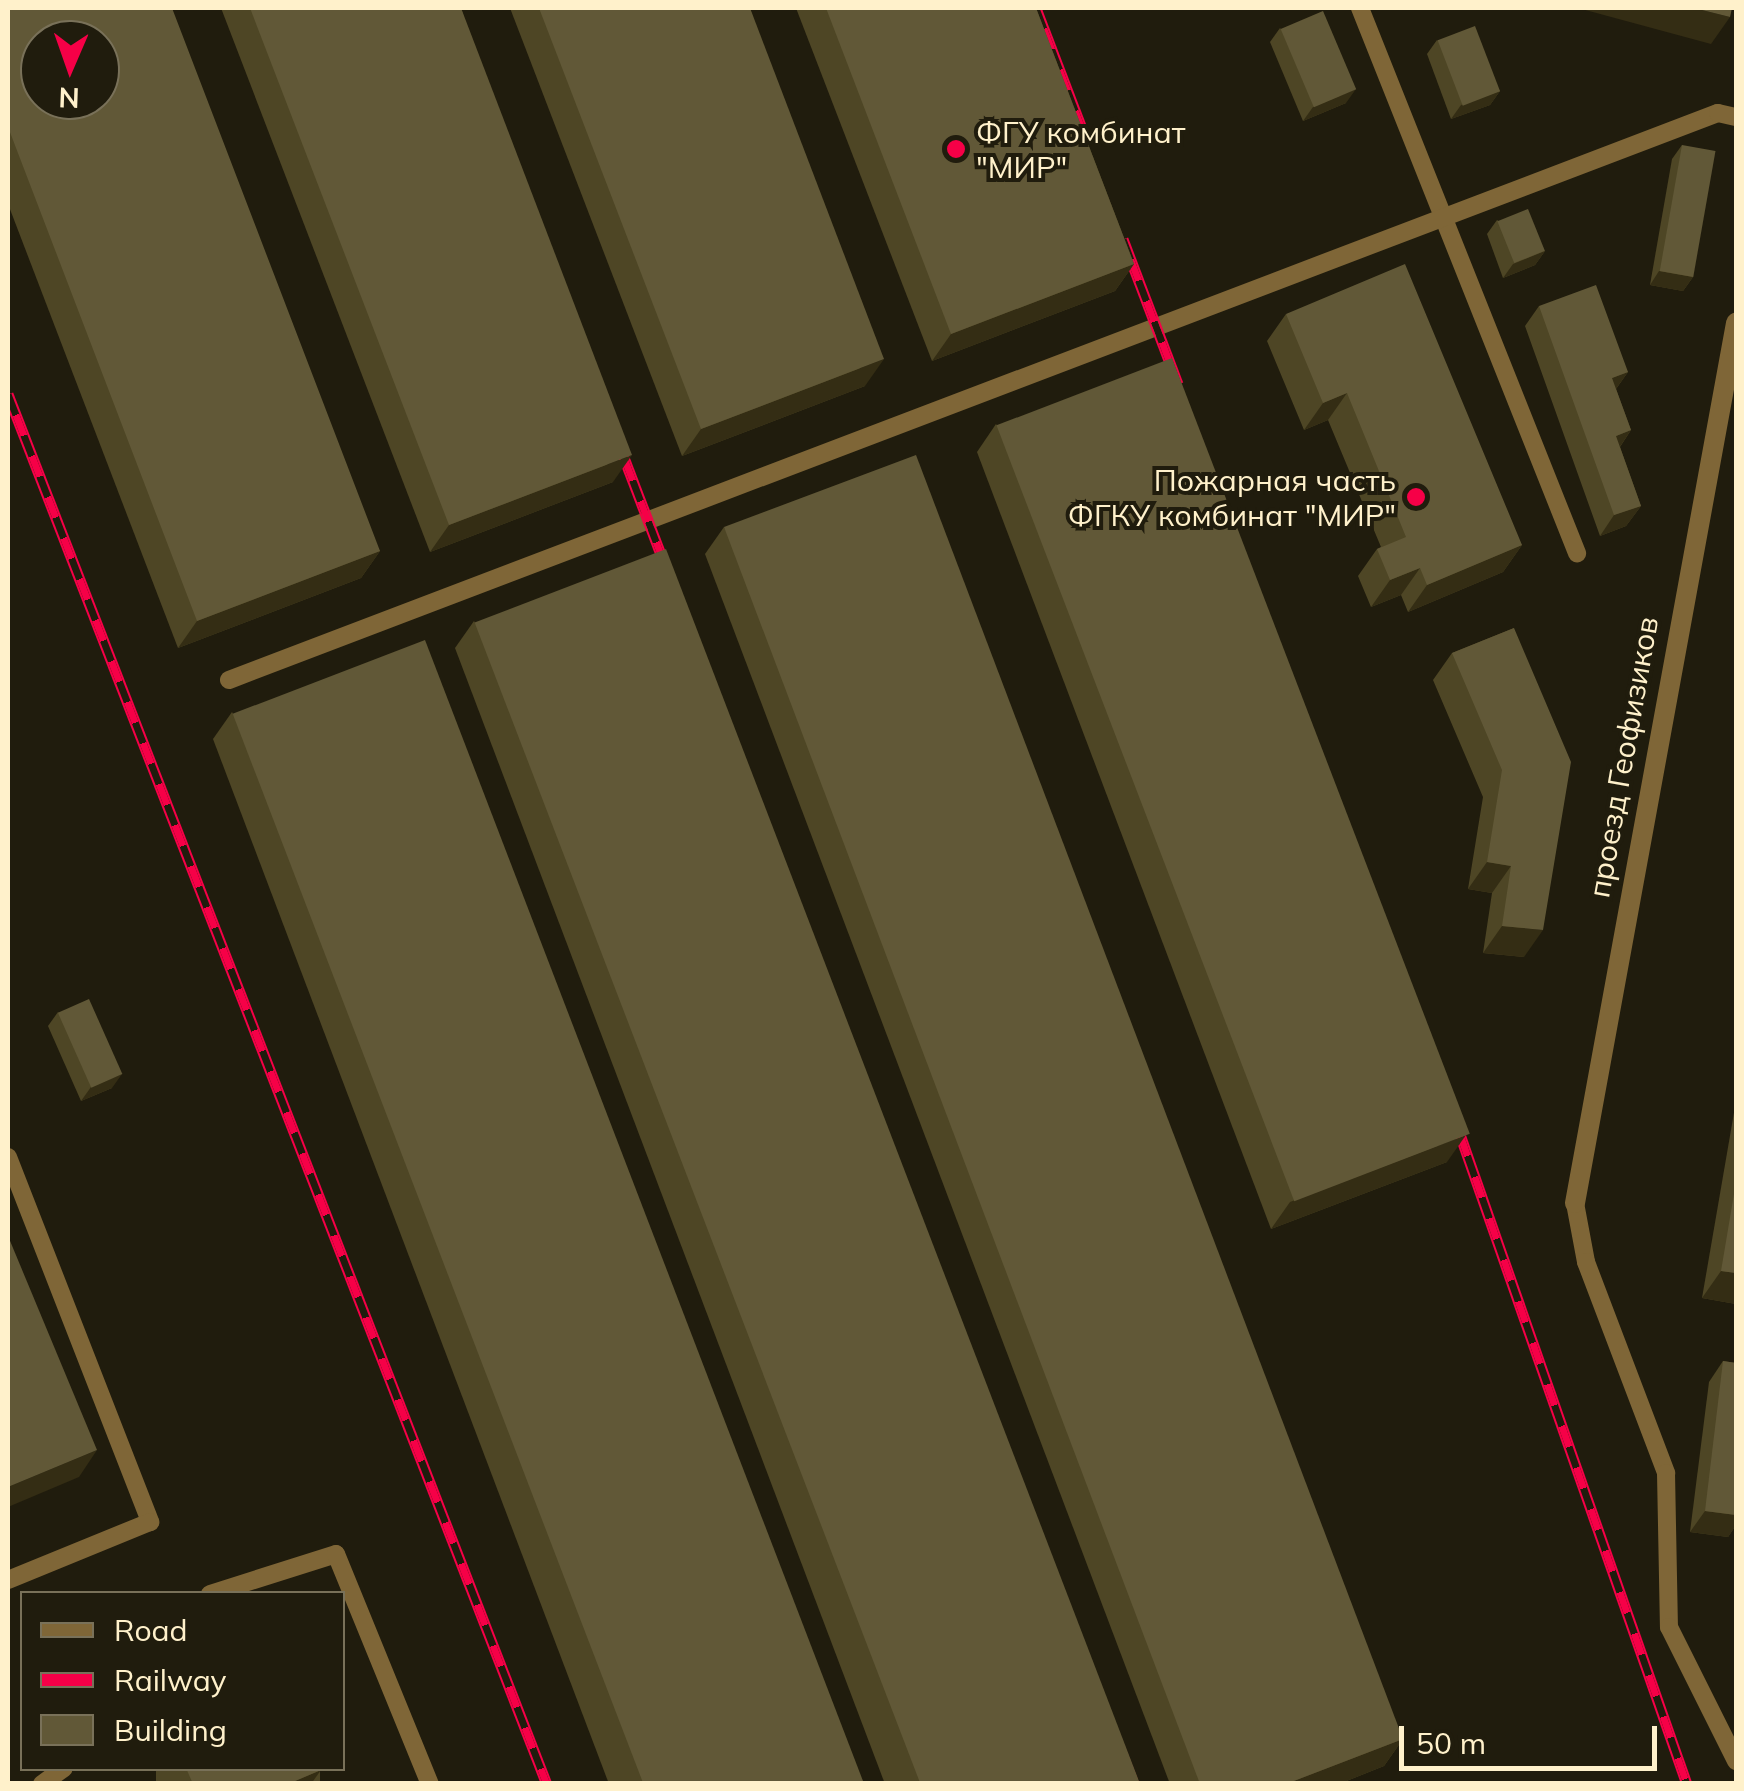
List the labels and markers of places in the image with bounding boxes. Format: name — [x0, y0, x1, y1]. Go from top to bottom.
place label: ФГУ комбинат "МИР" — [976, 114, 1185, 184]
marker: ФГУ комбинат "МИР" — [945, 138, 967, 160]
place label: Пожарная часть ФГКУ комбинат "МИР" — [1068, 462, 1396, 532]
marker: Пожарная часть ФГКУ комбинат "МИР" — [1405, 486, 1427, 508]

